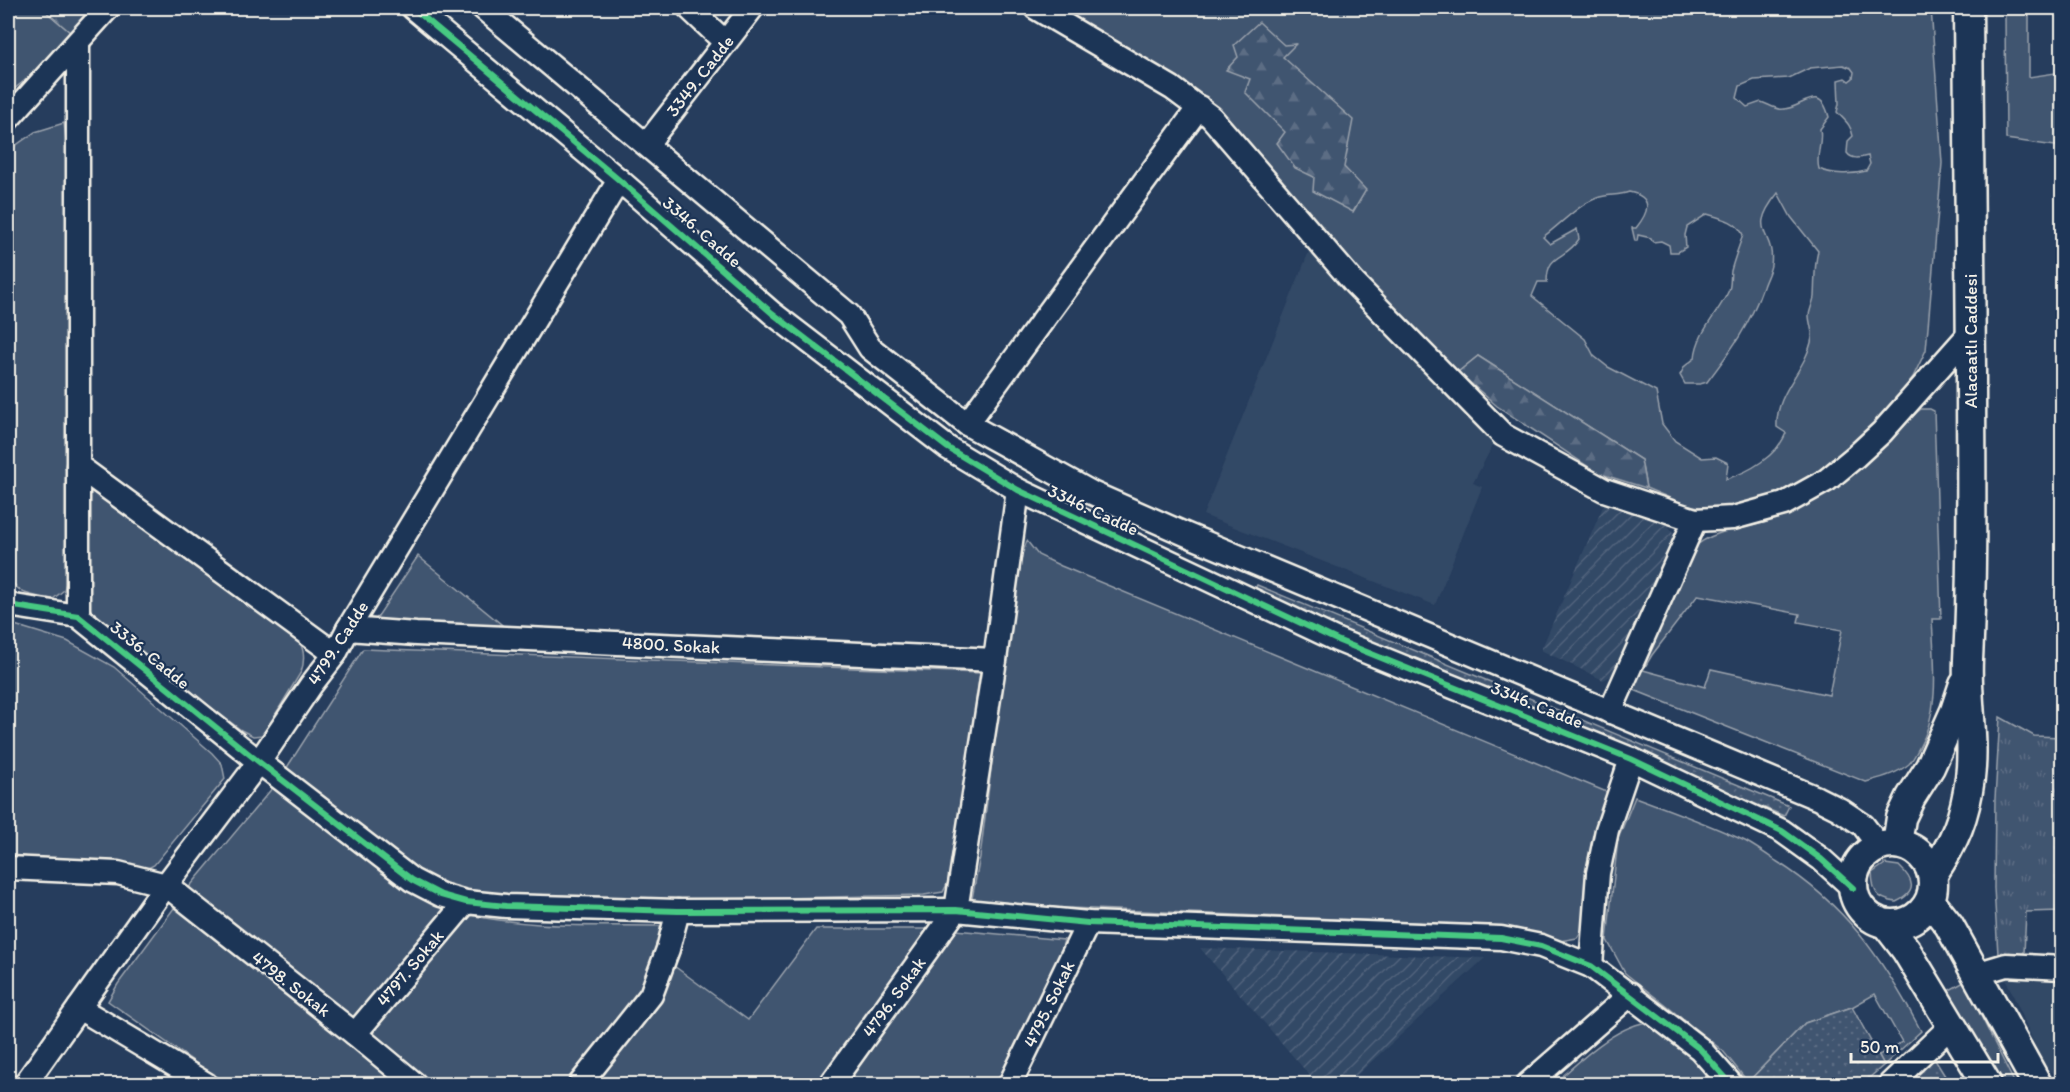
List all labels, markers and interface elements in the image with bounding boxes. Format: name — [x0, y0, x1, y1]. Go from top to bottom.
street label: 3349. Cadde — [661, 31, 739, 121]
street label: 3346. Cadde — [658, 192, 746, 272]
street label: Alacaatlı Caddesi — [1960, 274, 1982, 408]
street label: 3346. Cadde — [1044, 479, 1142, 541]
street label: 4799. Cadde — [303, 597, 373, 689]
street label: 3336. Cadde — [106, 616, 194, 694]
street label: 4800. Sokak — [621, 631, 721, 659]
street label: 3346. Cadde — [1488, 677, 1586, 733]
street label: 4797. Sokak — [372, 925, 448, 1011]
street label: 4798. Sokak — [247, 946, 335, 1022]
street label: 4796. Sokak — [858, 953, 930, 1041]
street label: 4795. Sokak — [1019, 957, 1079, 1051]
scale bar — [1851, 1026, 1998, 1064]
text: 50 m — [1860, 1036, 1900, 1058]

